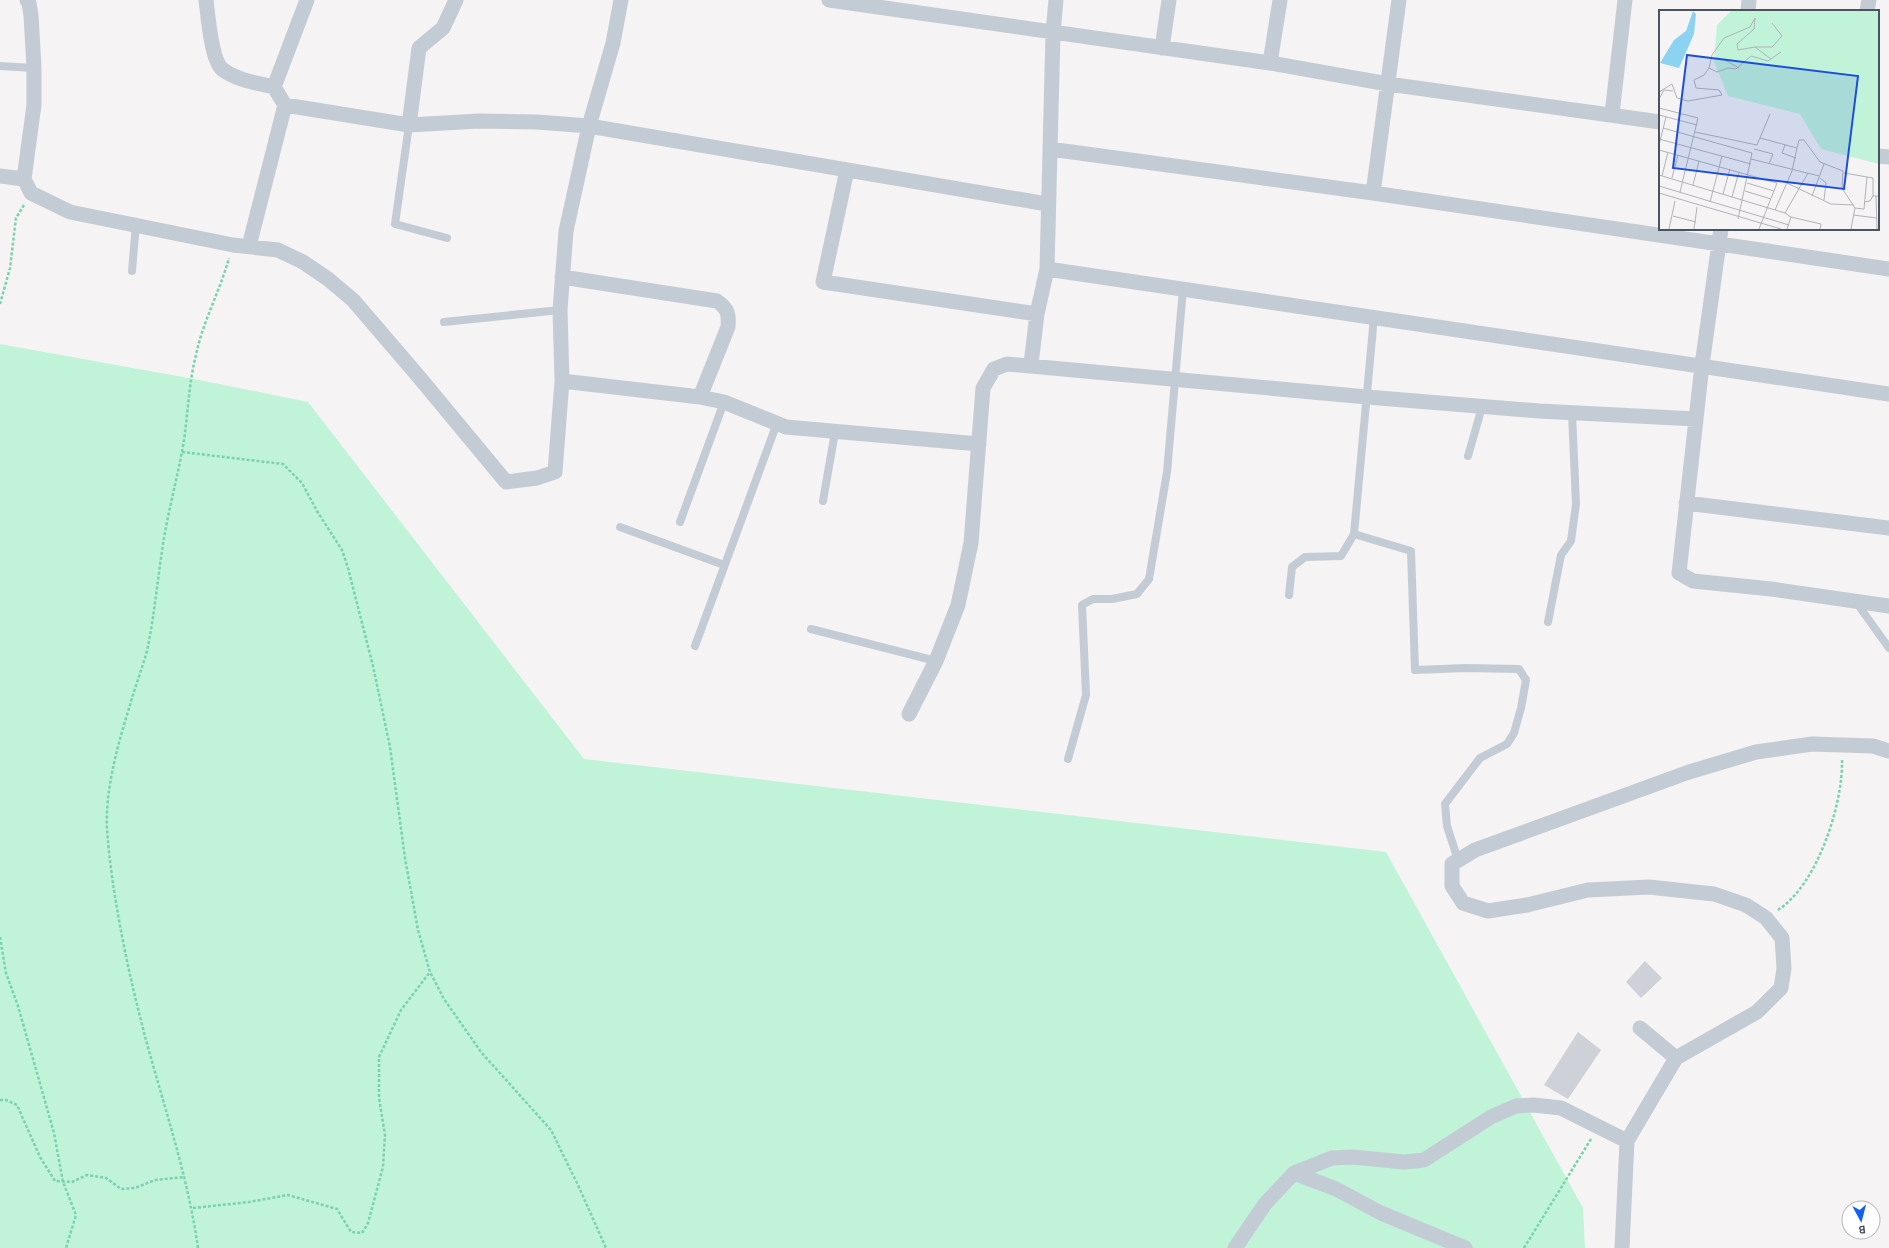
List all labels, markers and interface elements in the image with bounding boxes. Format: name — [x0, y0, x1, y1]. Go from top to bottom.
inset map — [1659, 10, 1879, 230]
north arrow — [1841, 1200, 1881, 1240]
text: B — [1858, 1224, 1866, 1237]

